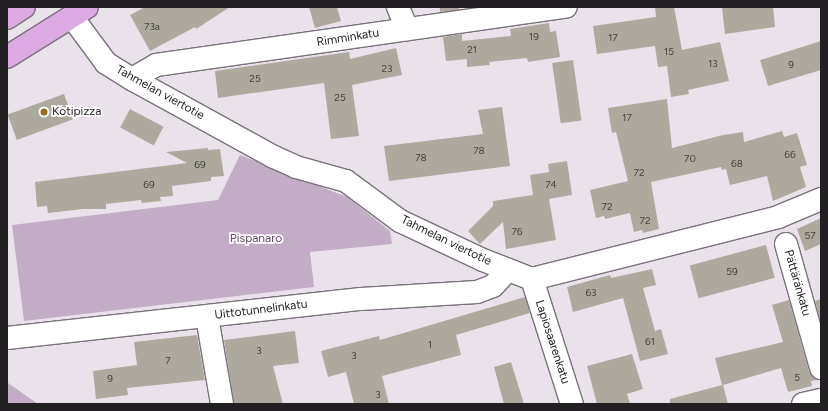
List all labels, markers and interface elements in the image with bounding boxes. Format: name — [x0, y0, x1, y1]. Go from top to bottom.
house number: 73a — [144, 21, 160, 33]
street label: Rimminkatu — [316, 26, 380, 50]
house number: 19 — [529, 31, 539, 43]
house number: 17 — [608, 32, 618, 44]
house number: 21 — [467, 44, 477, 56]
house number: 15 — [664, 46, 674, 58]
house number: 13 — [708, 58, 718, 70]
house number: 9 — [788, 59, 794, 71]
street label: Tahmelan viertotie — [113, 63, 207, 123]
house number: 23 — [381, 63, 393, 75]
house number: 25 — [249, 73, 261, 85]
house number: 25 — [334, 92, 346, 104]
place label: Kotipizza — [52, 105, 101, 119]
marker: Kotipizza — [39, 107, 49, 117]
house number: 17 — [622, 112, 632, 124]
house number: 78 — [473, 145, 485, 157]
house number: 66 — [784, 149, 796, 161]
house number: 78 — [415, 152, 427, 164]
house number: 70 — [684, 153, 696, 165]
house number: 68 — [731, 158, 743, 170]
house number: 69 — [194, 159, 206, 171]
house number: 72 — [634, 167, 644, 179]
house number: 69 — [143, 179, 155, 191]
house number: 74 — [545, 179, 557, 191]
house number: 72 — [602, 201, 612, 213]
street label: Tahmelan viertotie — [398, 213, 494, 269]
house number: 72 — [640, 215, 650, 227]
house number: 76 — [511, 226, 523, 238]
house number: 57 — [804, 230, 816, 242]
park label: Pispanaro — [230, 232, 282, 246]
street label: Pättäränkatu — [781, 248, 813, 318]
house number: 59 — [726, 266, 738, 278]
house number: 63 — [585, 287, 597, 299]
street label: Uittotunnelinkatu — [214, 297, 308, 323]
street label: Lapiosaarenkatu — [532, 298, 572, 386]
house number: 61 — [645, 336, 655, 348]
house number: 1 — [428, 339, 432, 351]
house number: 3 — [256, 345, 262, 357]
house number: 3 — [351, 350, 357, 362]
house number: 7 — [165, 355, 171, 367]
house number: 5 — [794, 372, 800, 384]
house number: 9 — [107, 373, 113, 385]
house number: 3 — [375, 389, 381, 401]

